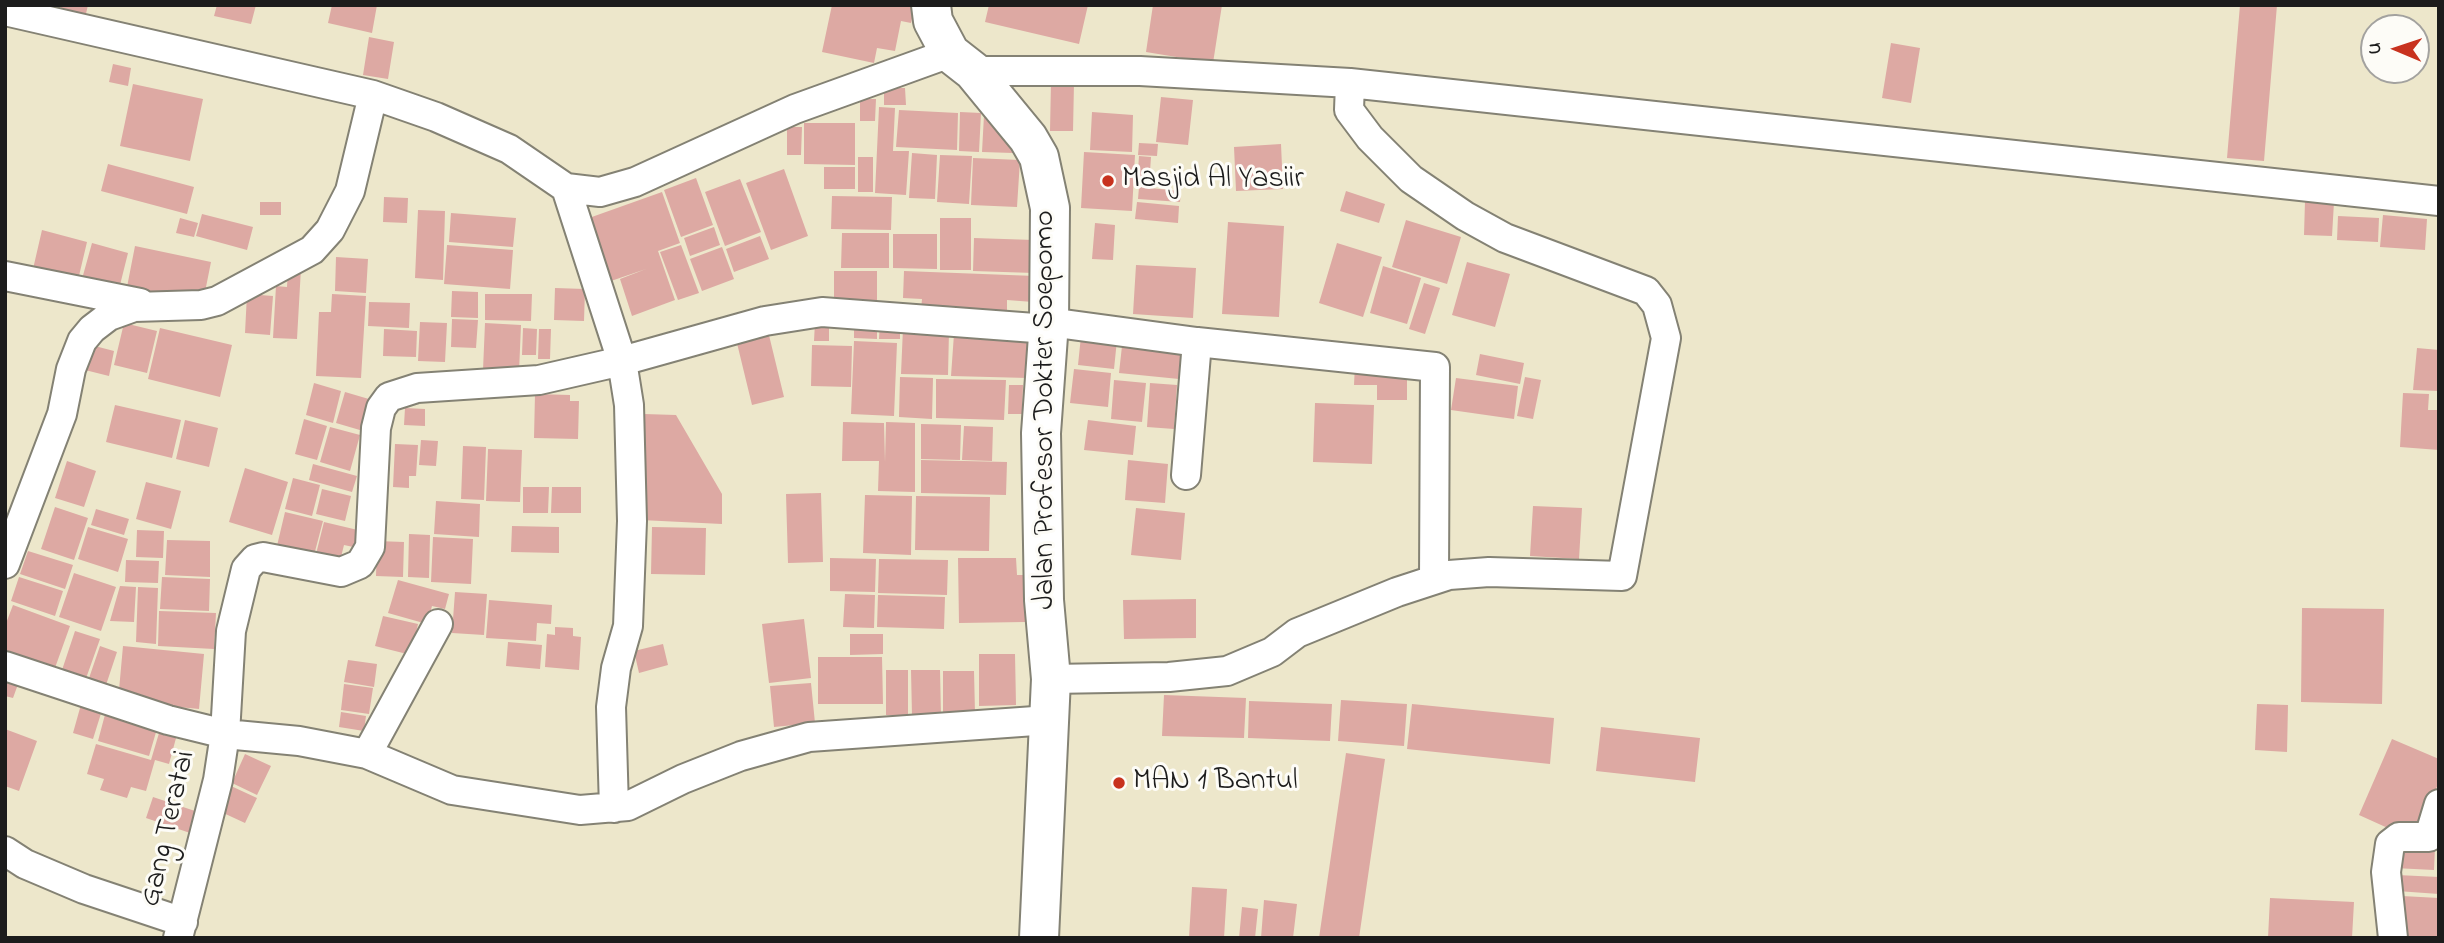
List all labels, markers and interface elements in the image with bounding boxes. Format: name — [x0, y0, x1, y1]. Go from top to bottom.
north arrow — [2360, 14, 2430, 84]
text: U — [2362, 42, 2389, 55]
place label: Masjid Al Yasiir — [1122, 163, 1304, 199]
marker: Masjid Al Yasiir — [1100, 173, 1116, 189]
street label: Jalan Profesor Dokter Soepomo — [1029, 210, 1065, 610]
street label: Gang Teratai — [135, 748, 205, 910]
place label: MAN 1 Bantul — [1133, 765, 1298, 801]
marker: MAN 1 Bantul — [1111, 775, 1127, 791]

